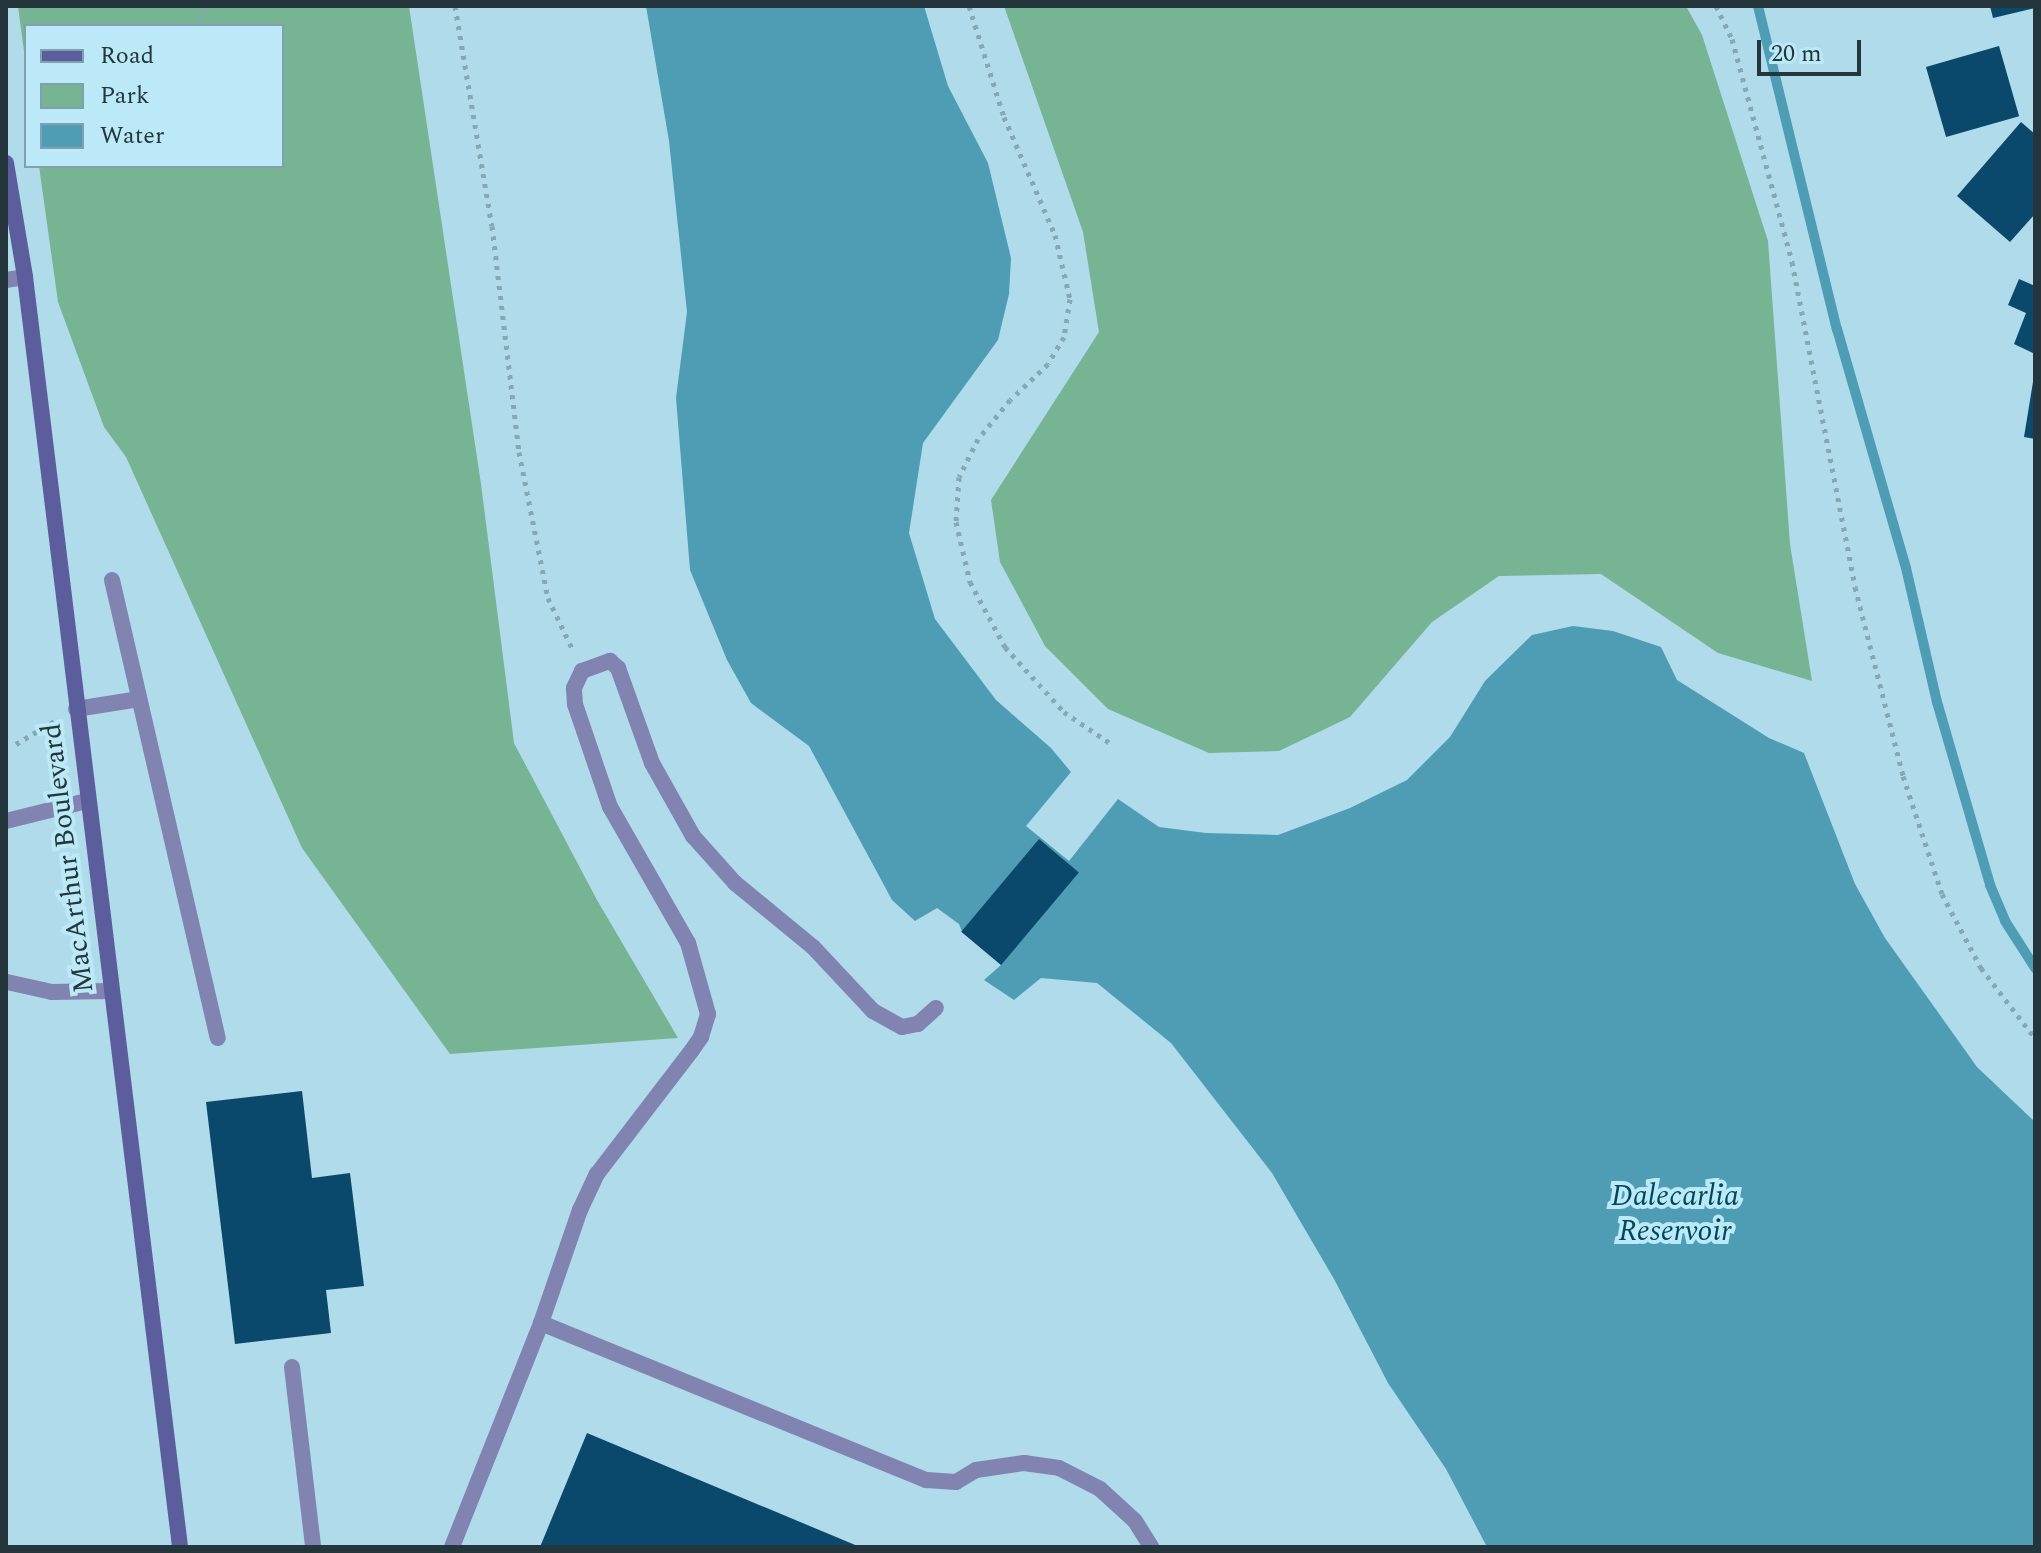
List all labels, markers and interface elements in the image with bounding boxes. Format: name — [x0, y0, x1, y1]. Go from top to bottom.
legend — [24, 24, 284, 168]
scale bar — [1761, 24, 1865, 74]
text: 20 m — [1771, 36, 1822, 72]
text: Road — [100, 38, 154, 74]
text: Park — [100, 78, 150, 114]
text: Water — [100, 118, 164, 154]
street label: MacArthur Boulevard — [35, 721, 101, 995]
water label: Dalecarlia Reservoir — [1611, 1178, 1739, 1248]

